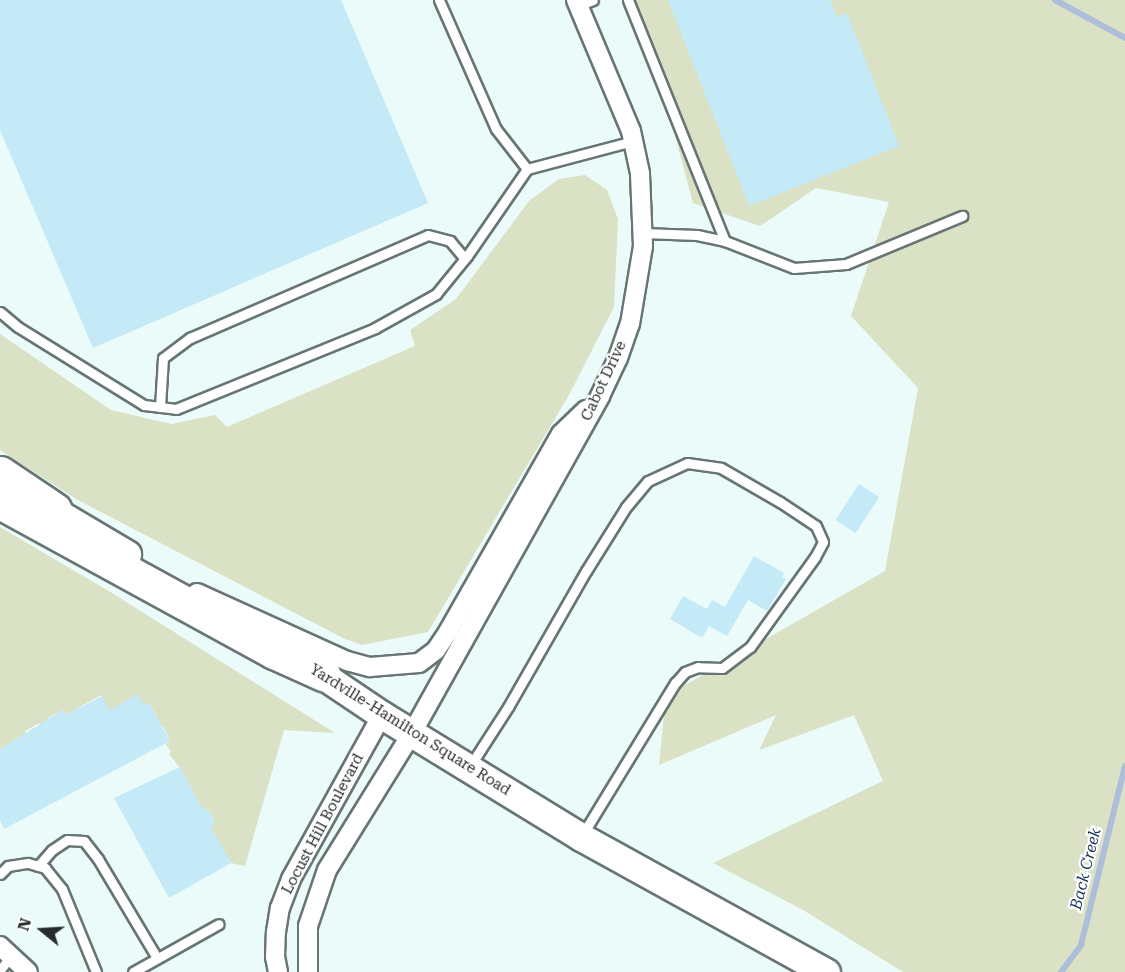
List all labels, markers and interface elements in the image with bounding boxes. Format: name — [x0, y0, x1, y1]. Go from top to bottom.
street label: Cabot Drive — [578, 338, 630, 424]
street label: Yardville-Hamilton Square Road — [306, 660, 514, 800]
street label: Locust Hill Boulevard — [278, 751, 368, 897]
water label: Back Creek — [1067, 826, 1105, 912]
north arrow — [12, 900, 72, 960]
text: N — [13, 915, 35, 933]

